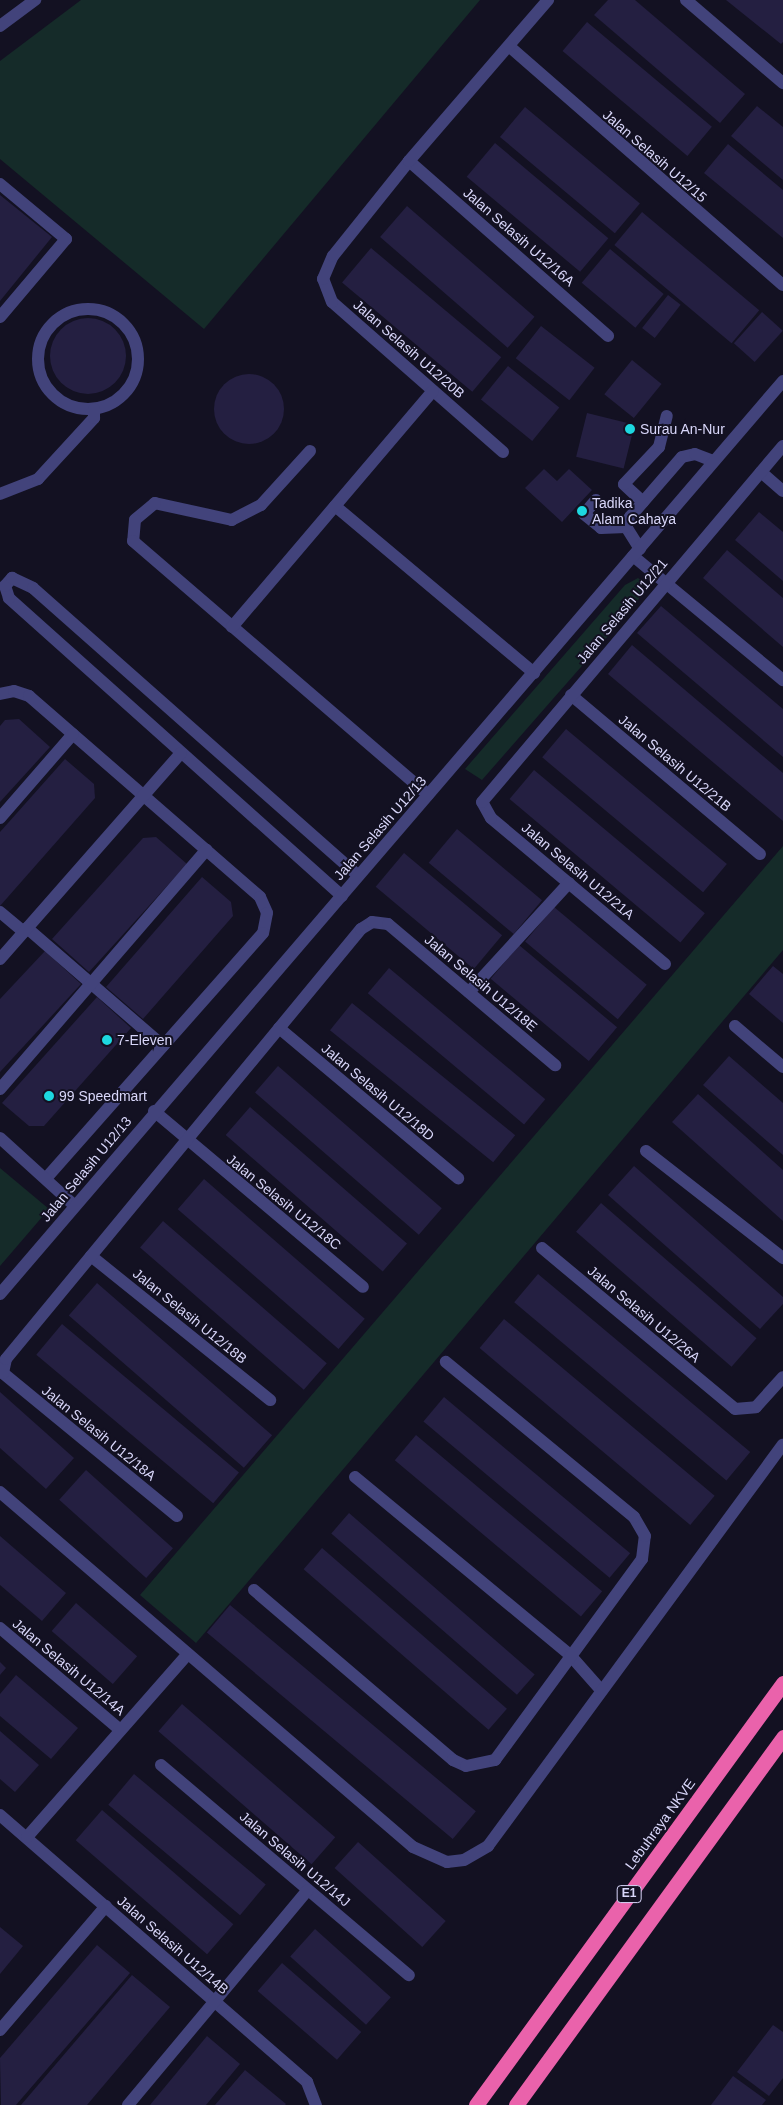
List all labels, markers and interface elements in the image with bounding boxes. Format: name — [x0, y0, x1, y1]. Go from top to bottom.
street label: Jalan Selasih U12/15 — [600, 106, 710, 206]
street label: Jalan Selasih U12/16A — [460, 184, 578, 290]
street label: Jalan Selasih U12/20B — [350, 296, 468, 402]
place label: Surau An-Nur — [640, 421, 726, 437]
marker: Surau An-Nur — [624, 423, 636, 435]
place label: Tadika Alam Cahaya — [592, 495, 676, 528]
marker: Tadika Alam Cahaya — [576, 505, 588, 517]
street label: Jalan Selasih U12/21 — [573, 555, 671, 667]
street label: Jalan Selasih U12/21B — [615, 711, 735, 815]
street label: Jalan Selasih U12/13 — [330, 773, 430, 883]
street label: Jalan Selasih U12/21A — [518, 819, 638, 923]
street label: Jalan Selasih U12/18E — [421, 931, 541, 1035]
place label: 7-Eleven — [117, 1032, 172, 1048]
marker: 7-Eleven — [101, 1034, 113, 1046]
street label: Jalan Selasih U12/18D — [318, 1040, 438, 1144]
place label: 99 Speedmart — [59, 1088, 147, 1104]
marker: 99 Speedmart — [43, 1090, 55, 1102]
street label: Jalan Selasih U12/13 — [37, 1113, 135, 1225]
street label: Jalan Selasih U12/18C — [223, 1151, 345, 1253]
street label: Jalan Selasih U12/26A — [584, 1262, 704, 1366]
street label: Jalan Selasih U12/18B — [130, 1265, 250, 1367]
street label: Jalan Selasih U12/18A — [39, 1382, 159, 1484]
street label: Jalan Selasih U12/14A — [9, 1615, 129, 1719]
street label: Lebuhraya NKVE — [621, 1775, 699, 1873]
street label: Jalan Selasih U12/14J — [236, 1808, 354, 1910]
road number: E1 — [616, 1885, 642, 1904]
street label: Jalan Selasih U12/14B — [114, 1892, 232, 1998]

